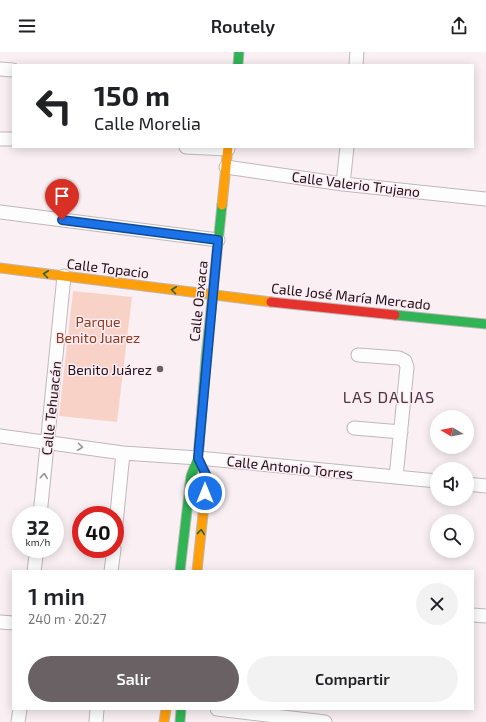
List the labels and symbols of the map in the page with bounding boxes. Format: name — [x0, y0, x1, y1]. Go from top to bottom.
street label: Calle Valerio Trujano — [291, 168, 421, 200]
pin — [45, 179, 79, 220]
street label: Calle Topacio — [66, 255, 150, 281]
street label: Calle Oaxaca — [185, 260, 211, 342]
one-way arrow — [42, 270, 49, 279]
street label: Calle José María Mercado — [270, 279, 432, 313]
one-way arrow — [171, 286, 178, 295]
park label: Parque Benito Juarez — [56, 313, 140, 346]
street label: Calle Tehuacán — [38, 360, 64, 456]
place label: Benito Juárez — [68, 361, 152, 378]
marker: Benito Juárez — [155, 364, 165, 374]
district label: LAS DALIAS — [343, 387, 435, 406]
north arrow — [430, 410, 474, 454]
one-way arrow — [77, 442, 83, 451]
street label: Calle Antonio Torres — [226, 452, 354, 482]
position arrow — [184, 472, 226, 514]
one-way arrow — [40, 473, 49, 479]
speed limit sign: 40 — [72, 506, 124, 558]
one-way arrow — [196, 529, 205, 535]

